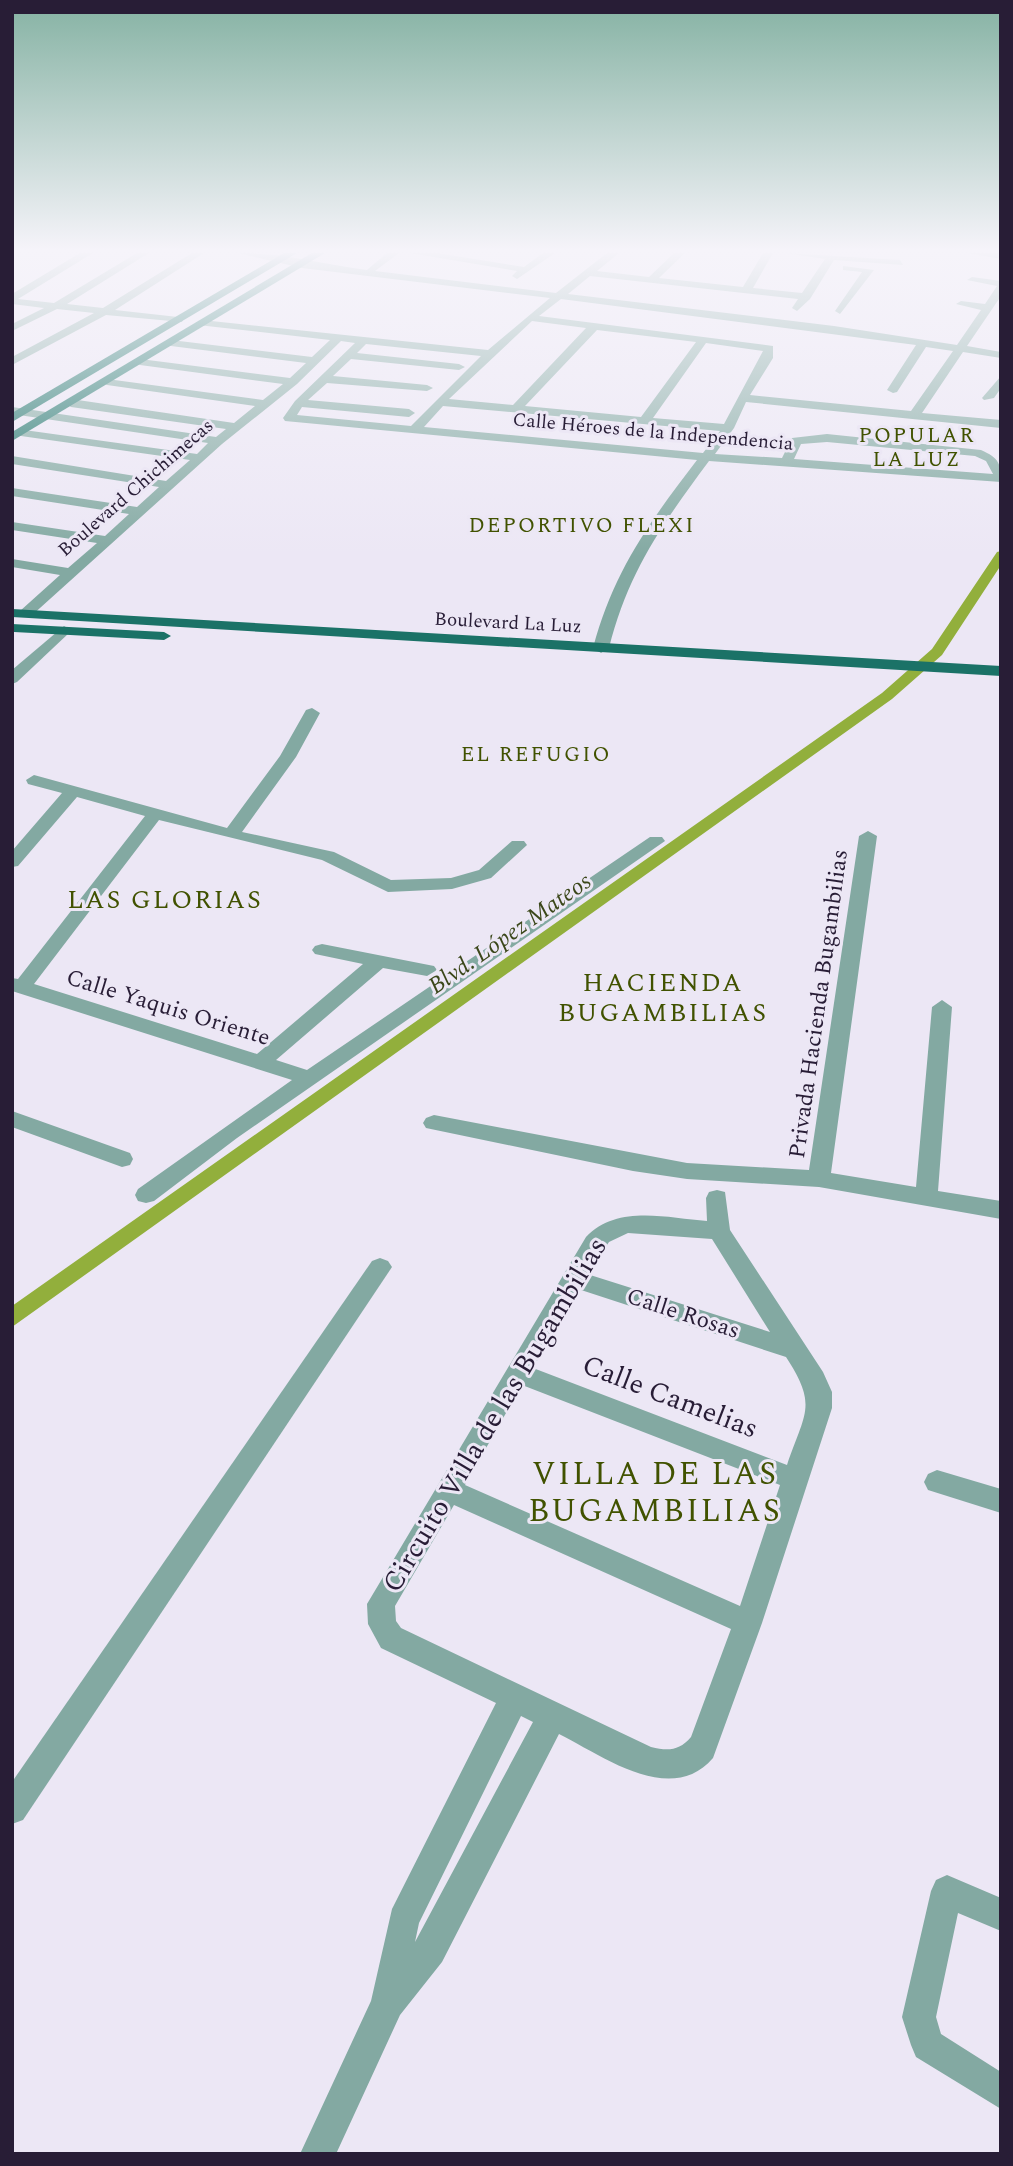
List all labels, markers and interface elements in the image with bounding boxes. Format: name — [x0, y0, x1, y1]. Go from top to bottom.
street label: Calle Héroes de la Independencia — [511, 405, 795, 459]
street label: Boulevard Chichimecas — [52, 412, 220, 564]
district label: POPULAR LA LUZ — [858, 420, 976, 476]
district label: DEPORTIVO FLEXI — [469, 510, 695, 542]
street label: Boulevard La Luz — [434, 605, 582, 641]
district label: EL REFUGIO — [461, 739, 611, 771]
street label: Privada Hacienda Bugambilias — [780, 847, 858, 1161]
water label: Blvd. López Mateos — [421, 864, 599, 1004]
district label: LAS GLORIAS — [67, 880, 263, 920]
street label: Calle Yaquis Oriente — [62, 960, 274, 1056]
district label: HACIENDA BUGAMBILIAS — [558, 963, 768, 1033]
street label: Circuito Villa de las Bugambilias — [372, 1229, 618, 1601]
street label: Calle Rosas — [622, 1279, 744, 1349]
street label: Calle Camelias — [576, 1344, 764, 1450]
district label: VILLA DE LAS BUGAMBILIAS — [528, 1450, 782, 1536]

